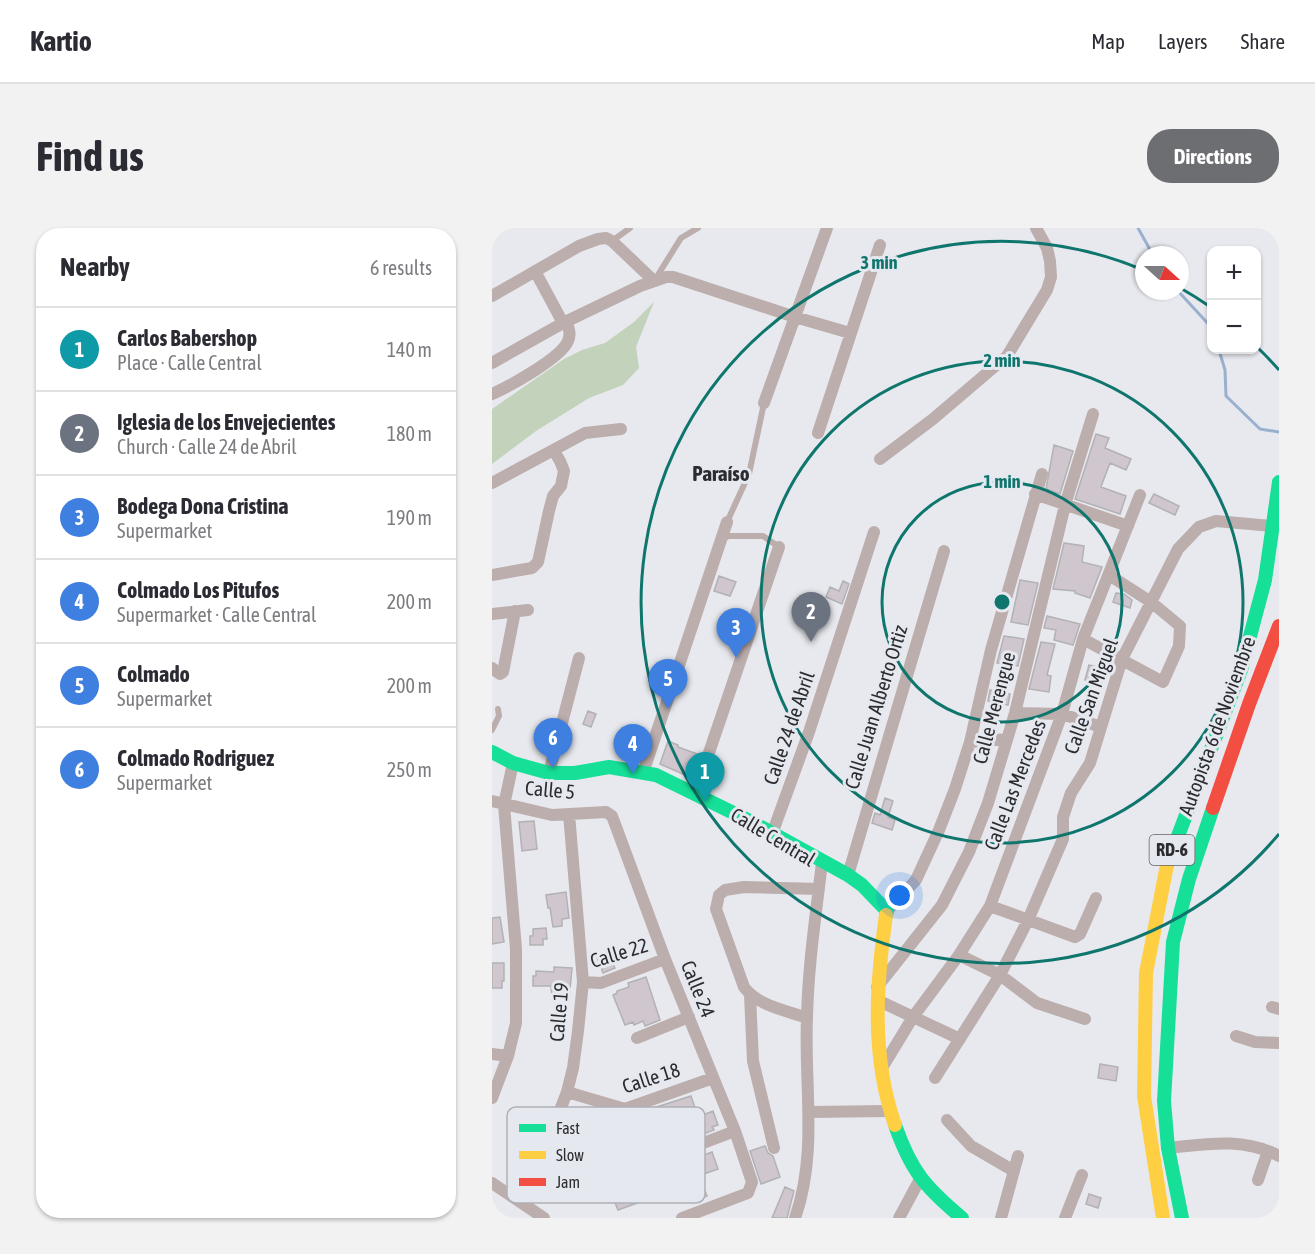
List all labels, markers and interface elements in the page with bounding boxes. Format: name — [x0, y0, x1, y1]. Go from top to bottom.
text: Kartio — [30, 25, 92, 57]
text: Map — [1091, 29, 1125, 53]
text: Layers — [1158, 29, 1208, 53]
text: Share — [1241, 29, 1285, 53]
button: Directions — [1147, 129, 1279, 183]
text: Find us — [36, 132, 144, 180]
north arrow — [1135, 246, 1189, 300]
map controls — [1207, 246, 1261, 354]
button: + — [1207, 246, 1261, 300]
text: Nearby — [60, 252, 130, 282]
text: 3 min — [861, 252, 898, 273]
text: 6 results — [370, 256, 432, 279]
button: − — [1207, 300, 1261, 354]
text: Carlos Babershop — [117, 325, 257, 351]
text: 1 — [75, 338, 84, 361]
text: 140 m — [387, 338, 432, 361]
text: 2 min — [984, 350, 1021, 371]
text: Place · Calle Central — [117, 351, 262, 374]
text: Iglesia de los Envejecientes — [117, 409, 335, 435]
text: 2 — [75, 422, 84, 445]
text: 180 m — [387, 422, 432, 445]
text: Church · Calle 24 de Abril — [117, 435, 297, 458]
district label: Paraíso — [692, 461, 750, 485]
text: 1 min — [984, 471, 1021, 492]
text: Bodega Dona Cristina — [117, 493, 289, 519]
text: 3 — [75, 506, 84, 529]
text: 190 m — [387, 506, 432, 529]
text: Supermarket — [117, 519, 212, 542]
text: Colmado Los Pitufos — [117, 577, 279, 603]
text: 4 — [75, 590, 84, 613]
text: 200 m — [387, 590, 432, 613]
pin: 2 — [792, 592, 830, 642]
centre of rings — [992, 592, 1012, 612]
text: Supermarket · Calle Central — [117, 603, 316, 626]
pin: 3 — [716, 608, 756, 658]
street label: Calle Juan Alberto Ortiz — [840, 622, 911, 792]
street label: Autopista 6 de Noviembre — [1173, 633, 1260, 818]
street label: Calle San Miguel — [1059, 634, 1122, 757]
street label: Calle Merengue — [968, 649, 1020, 766]
pin: 5 — [648, 660, 687, 709]
text: Colmado — [117, 661, 190, 687]
street label: Calle 24 de Abril — [758, 667, 819, 788]
text: 5 — [75, 674, 84, 697]
text: 200 m — [387, 674, 432, 697]
text: Supermarket — [117, 687, 212, 710]
street label: Calle Las Mercedes — [979, 716, 1050, 853]
pin: 6 — [534, 718, 572, 768]
pin: 4 — [614, 724, 652, 774]
text: Colmado Rodriguez — [117, 745, 274, 771]
pin: 1 — [686, 752, 724, 802]
text: 6 — [75, 758, 84, 781]
text: 250 m — [387, 758, 432, 781]
text: Supermarket — [117, 771, 212, 794]
street label: Calle 5 — [524, 776, 576, 803]
street label: Calle Central — [727, 802, 820, 871]
road number: RD-6 — [1150, 835, 1194, 865]
your location — [885, 881, 914, 910]
street label: Calle 22 — [587, 933, 651, 972]
street label: Calle 24 — [677, 957, 720, 1021]
street label: Calle 19 — [544, 981, 573, 1043]
street label: Calle 18 — [619, 1057, 683, 1098]
legend — [507, 1107, 705, 1203]
text: Fast — [556, 1119, 580, 1137]
text: Slow — [556, 1146, 584, 1164]
text: Jam — [556, 1173, 580, 1191]

